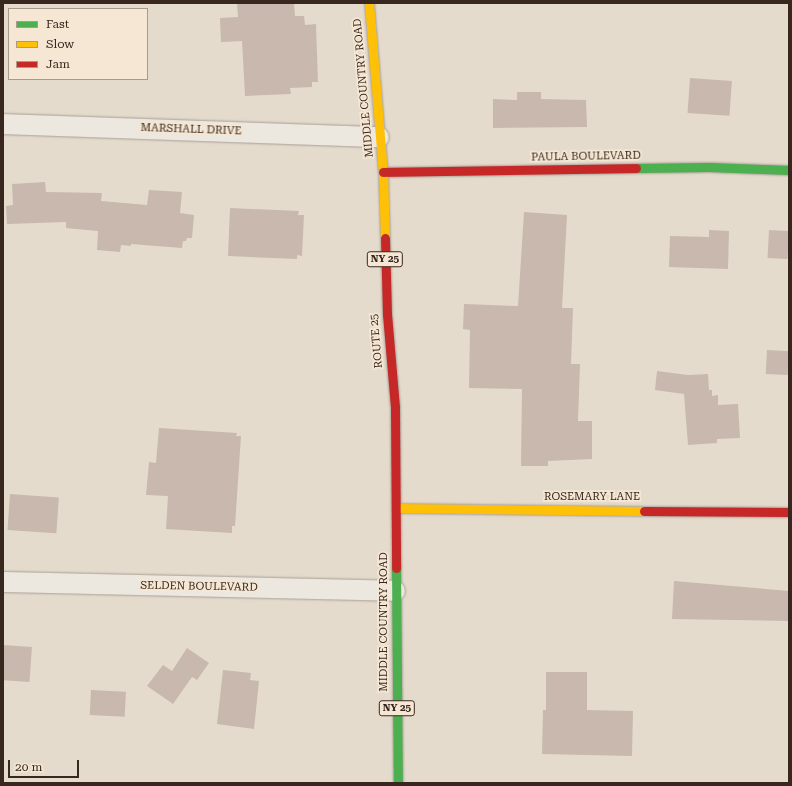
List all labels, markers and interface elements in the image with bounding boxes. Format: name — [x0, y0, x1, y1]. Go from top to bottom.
legend — [8, 8, 148, 80]
text: Fast — [46, 17, 69, 31]
street label: MIDDLE COUNTRY ROAD — [351, 18, 377, 158]
text: Slow — [46, 37, 74, 51]
text: Jam — [46, 57, 70, 71]
street label: MARSHALL DRIVE — [140, 122, 242, 138]
street label: PAULA BOULEVARD — [531, 149, 641, 165]
road number: NY 25 — [366, 251, 404, 267]
street label: ROUTE 25 — [368, 313, 386, 369]
street label: ROSEMARY LANE — [544, 490, 640, 504]
street label: MIDDLE COUNTRY ROAD — [377, 552, 391, 692]
street label: SELDEN BOULEVARD — [140, 579, 258, 595]
road number: NY 25 — [378, 700, 416, 716]
scale bar — [10, 752, 81, 778]
text: 20 m — [15, 760, 42, 774]

